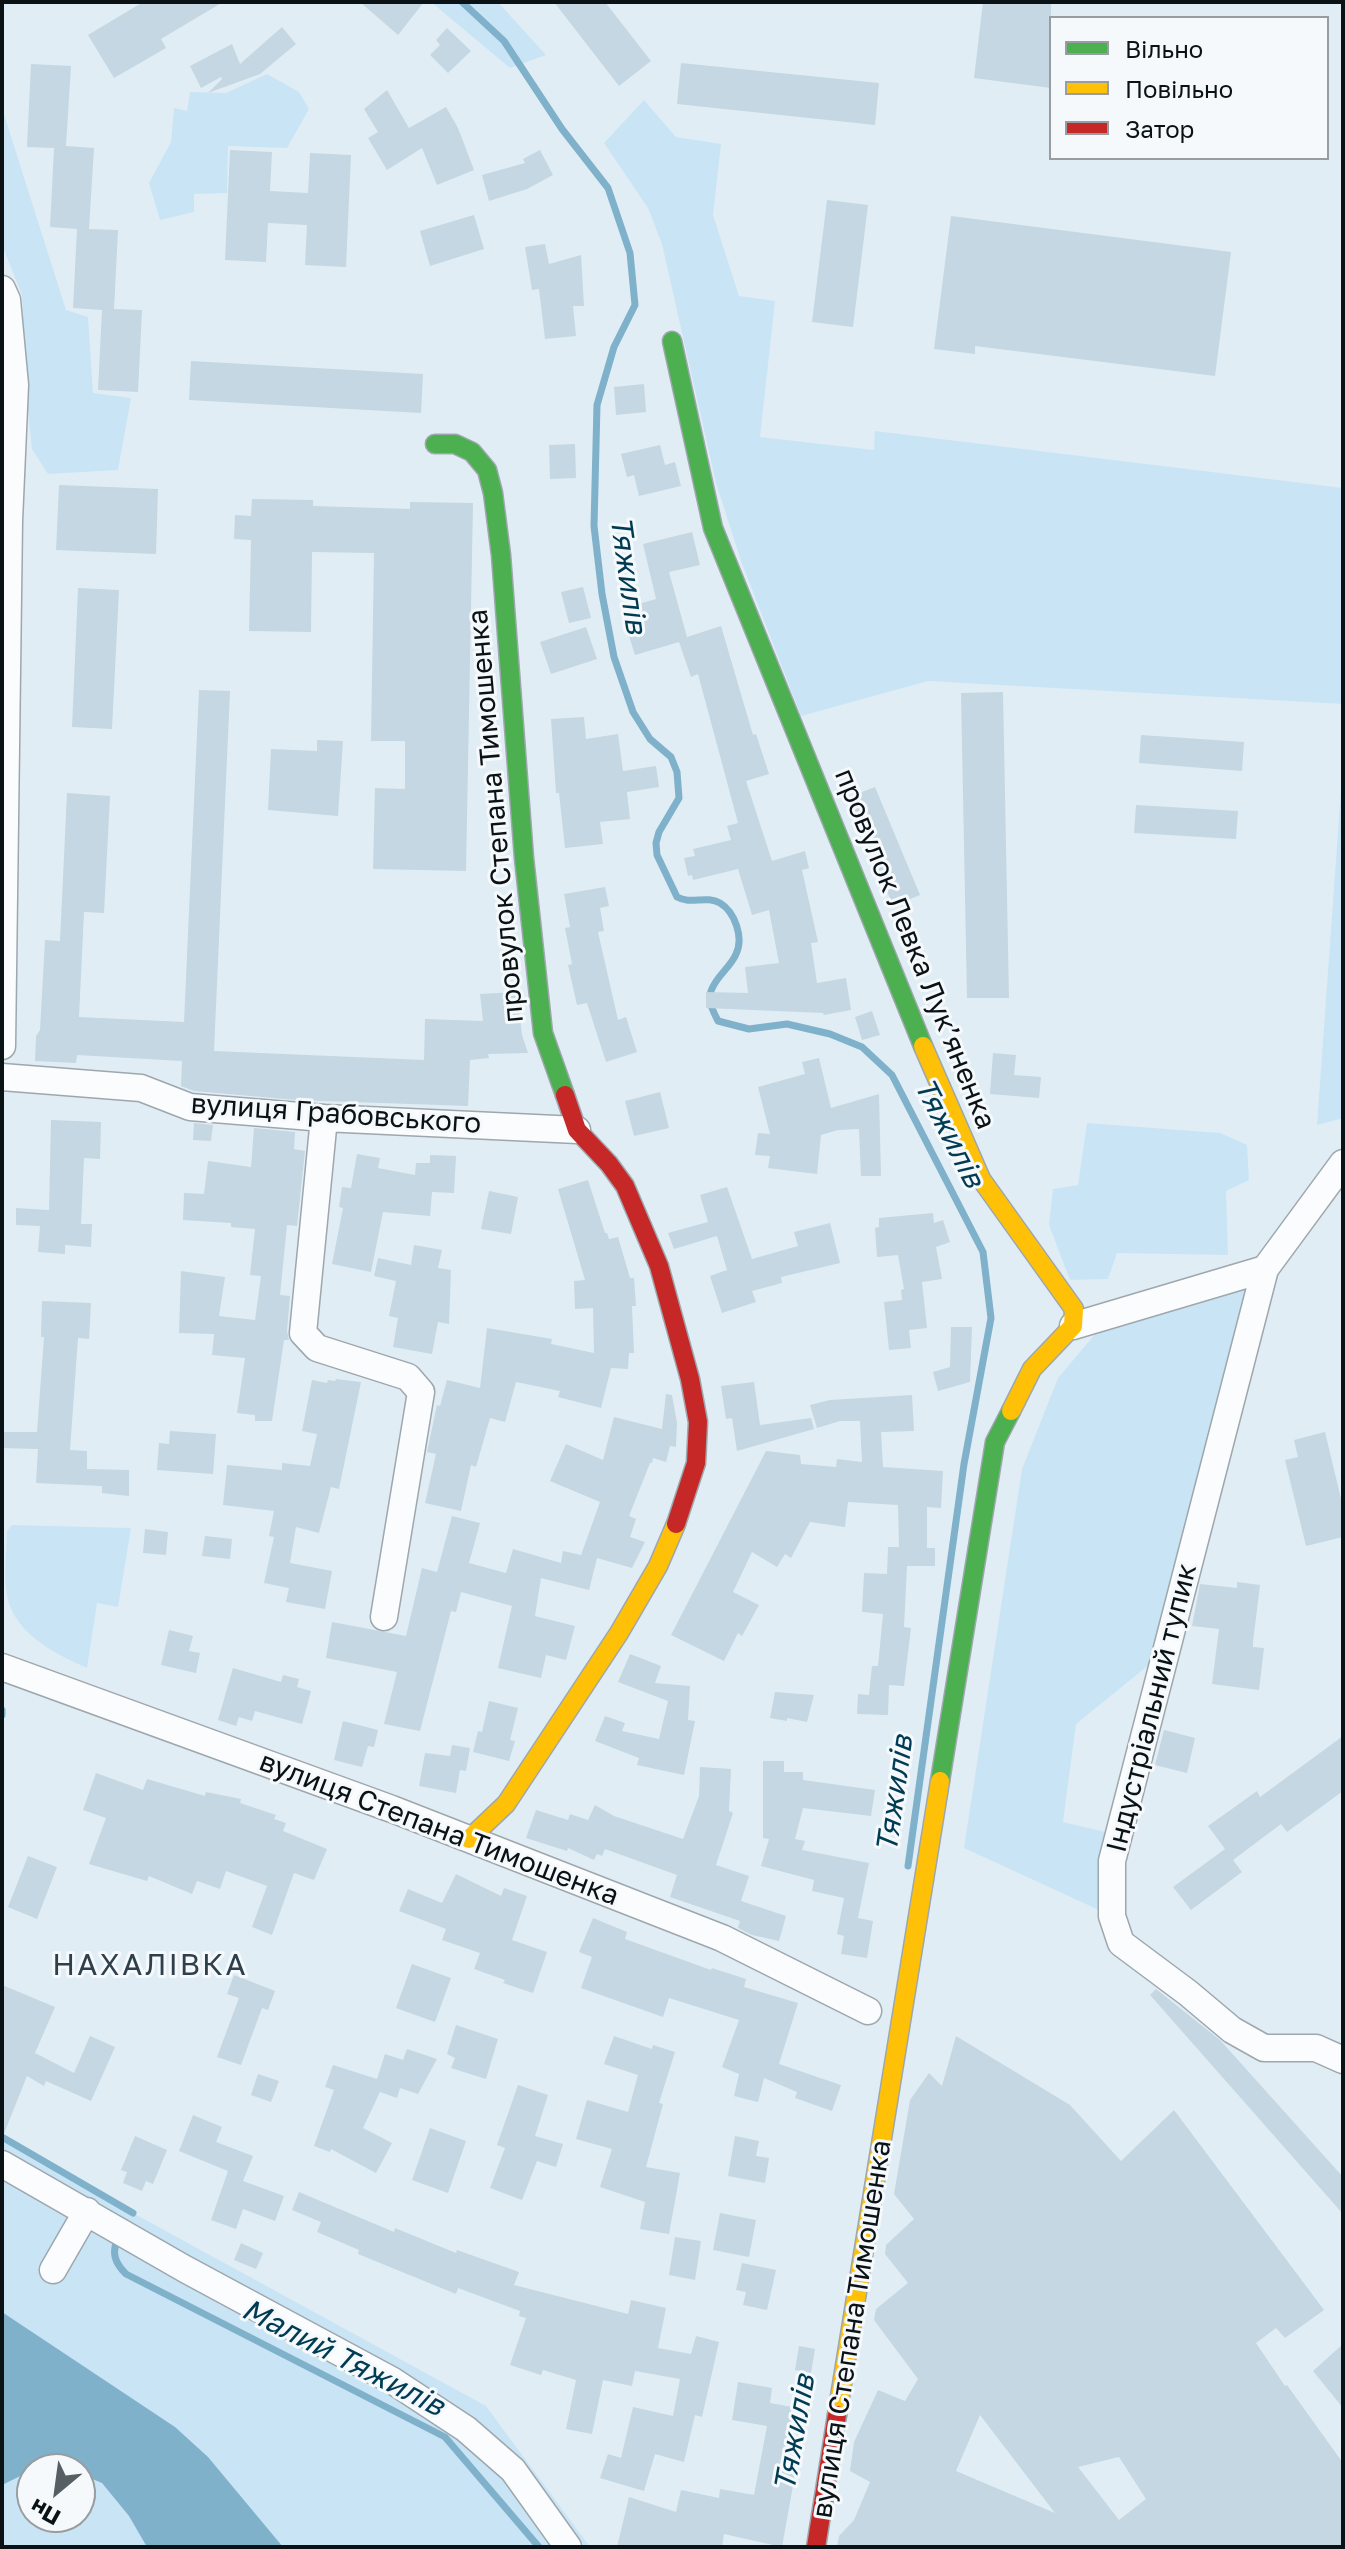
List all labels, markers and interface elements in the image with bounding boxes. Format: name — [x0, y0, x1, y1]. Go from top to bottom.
legend — [1049, 16, 1329, 160]
text: Вільно — [1125, 34, 1203, 63]
text: Повільно — [1125, 74, 1233, 103]
text: Затор — [1125, 114, 1194, 143]
water label: Тяжилів — [602, 514, 654, 636]
street label: провулок Степана Тимошенка — [461, 608, 531, 1024]
street label: провулок Левка Лукʼяненка — [827, 764, 1003, 1134]
water label: Тяжилів — [906, 1072, 992, 1194]
street label: вулиця Грабовського — [190, 1087, 482, 1141]
street label: Індустріальний тупик — [1100, 1560, 1204, 1856]
water label: Тяжилів — [869, 1733, 921, 1855]
street label: вулиця Степана Тимошенка — [255, 1745, 623, 1913]
district label: НАХАЛІВКА — [52, 1947, 248, 1983]
street label: вулиця Степана Тимошенка — [806, 2138, 898, 2520]
water label: Малий Тяжилів — [236, 2292, 450, 2424]
water label: Тяжилів — [767, 2372, 823, 2494]
north arrow — [16, 2453, 96, 2533]
text: Пн — [25, 2494, 65, 2532]

